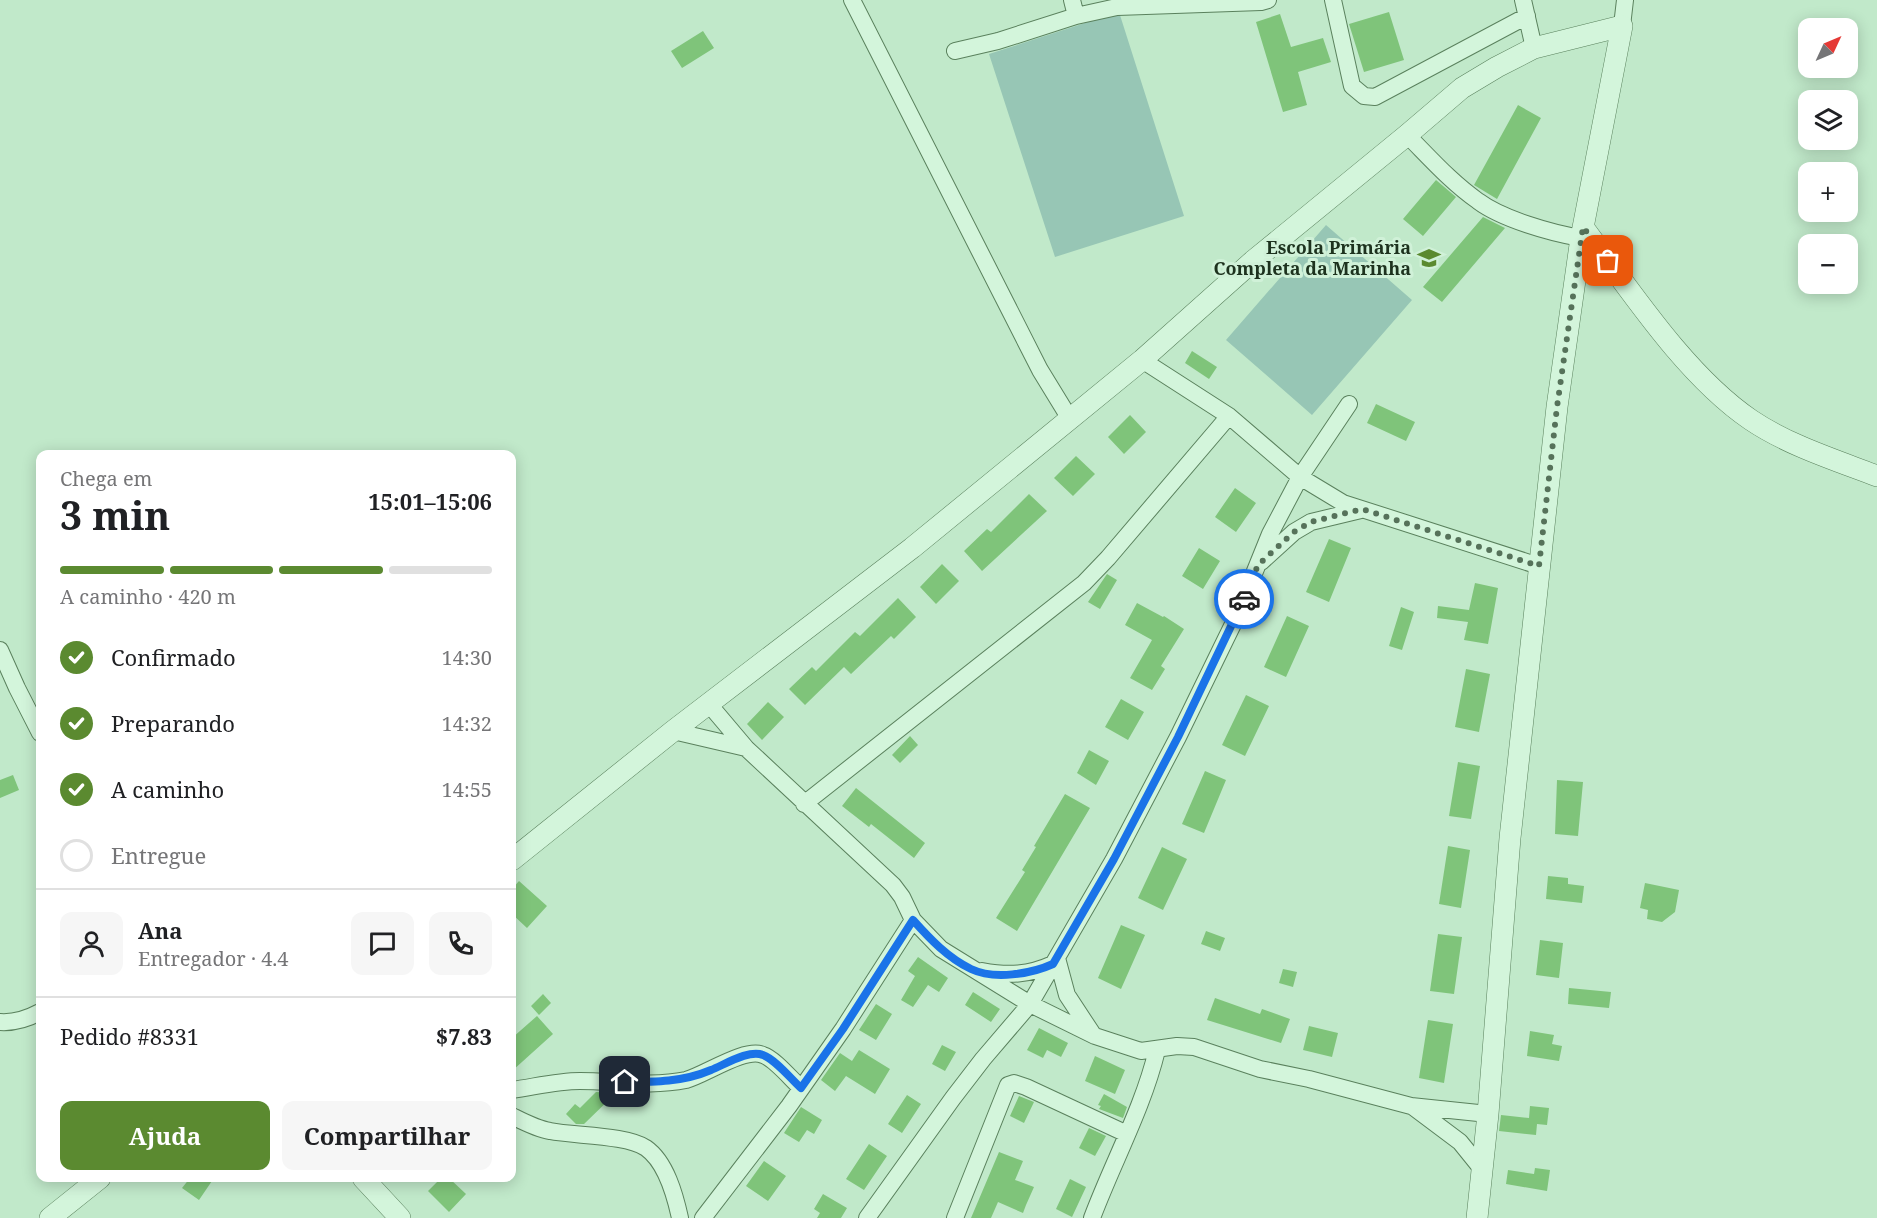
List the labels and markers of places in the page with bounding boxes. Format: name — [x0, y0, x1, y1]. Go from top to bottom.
place label: Escola Primária Completa da Marinha — [1213, 235, 1411, 280]
pin — [1582, 235, 1633, 286]
school or university icon: Escola Primária Completa da Marinha — [1416, 245, 1442, 271]
pin — [599, 1056, 650, 1107]

